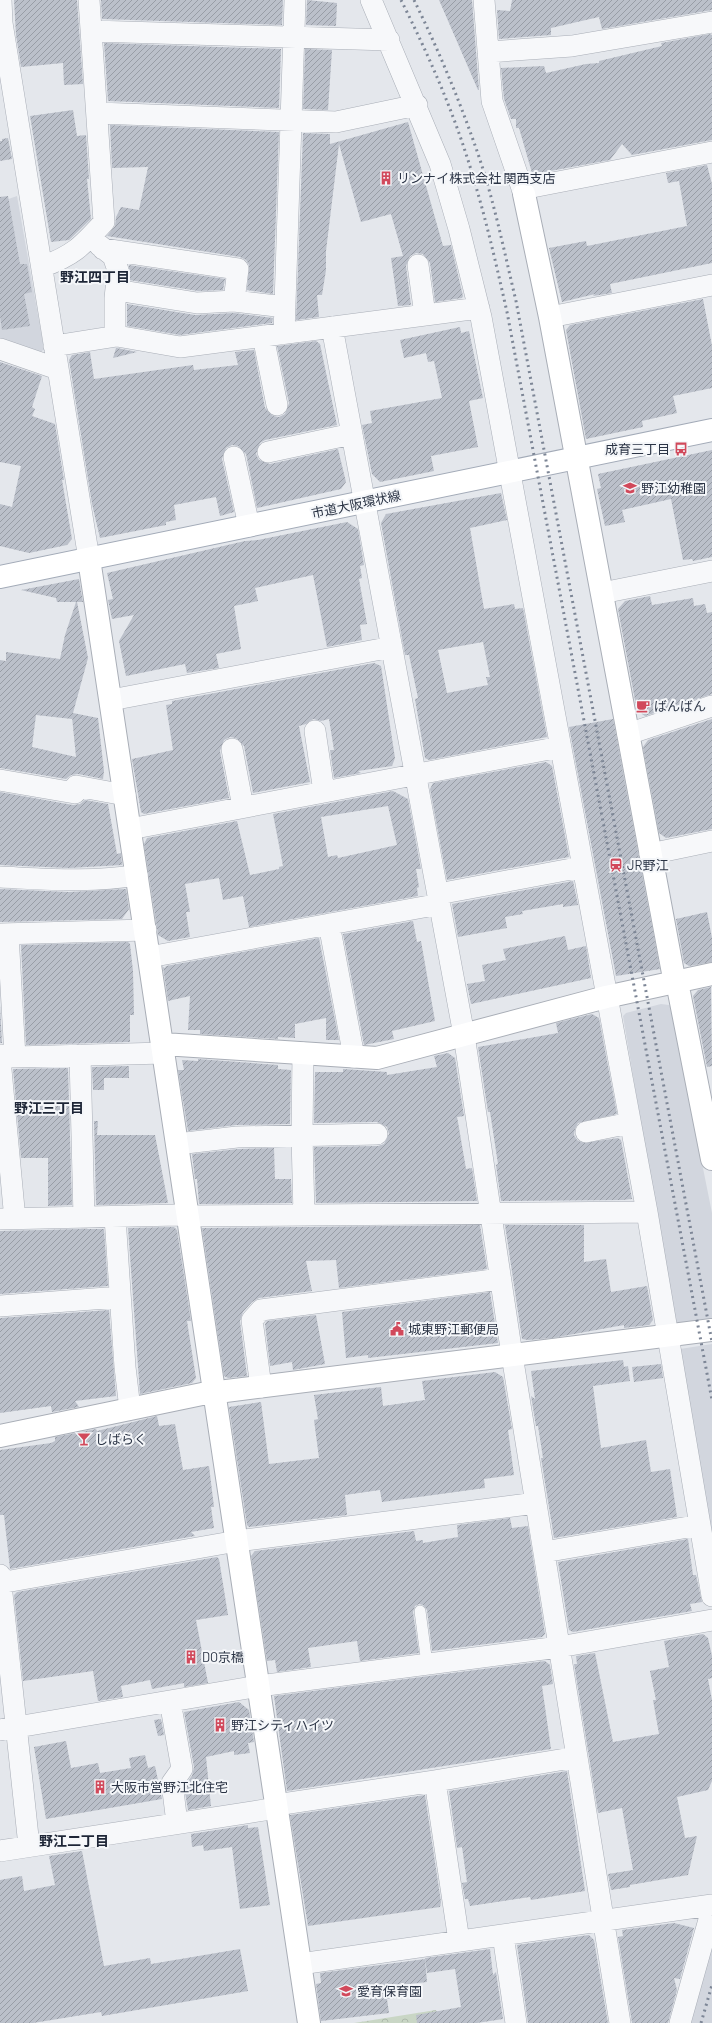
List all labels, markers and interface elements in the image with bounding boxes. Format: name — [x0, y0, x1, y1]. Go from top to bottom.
building icon: リンナイ株式会社 関西支店 — [378, 170, 394, 186]
place label: リンナイ株式会社 関西支店 — [397, 170, 556, 186]
district label: 野江四丁目 — [60, 268, 130, 285]
place label: 成育三丁目 — [605, 441, 670, 457]
bus stop icon: 成育三丁目 — [673, 441, 689, 457]
school or university icon: 野江幼稚園 — [622, 480, 638, 496]
place label: 野江幼稚園 — [641, 480, 706, 496]
street label: 市道大阪環状線 — [310, 487, 402, 521]
cafe icon: ばんばん — [635, 698, 651, 714]
place label: ばんばん — [654, 698, 706, 714]
station icon: JR野江 — [608, 857, 624, 873]
place label: JR野江 — [627, 857, 668, 873]
district label: 野江三丁目 — [14, 1099, 84, 1116]
public building icon: 城東野江郵便局 — [389, 1321, 405, 1337]
place label: 城東野江郵便局 — [408, 1321, 499, 1337]
bar icon: しばらく — [76, 1431, 92, 1447]
place label: しばらく — [95, 1431, 147, 1447]
building icon: DO京橋 — [183, 1649, 199, 1665]
place label: DO京橋 — [202, 1649, 244, 1665]
building icon: 野江シティハイツ — [212, 1717, 228, 1733]
place label: 野江シティハイツ — [231, 1717, 334, 1733]
building icon: 大阪市営野江北住宅 — [92, 1779, 108, 1795]
place label: 大阪市営野江北住宅 — [111, 1779, 228, 1795]
district label: 野江二丁目 — [39, 1832, 109, 1849]
school or university icon: 愛育保育園 — [338, 1983, 354, 1999]
place label: 愛育保育園 — [357, 1983, 422, 1999]

